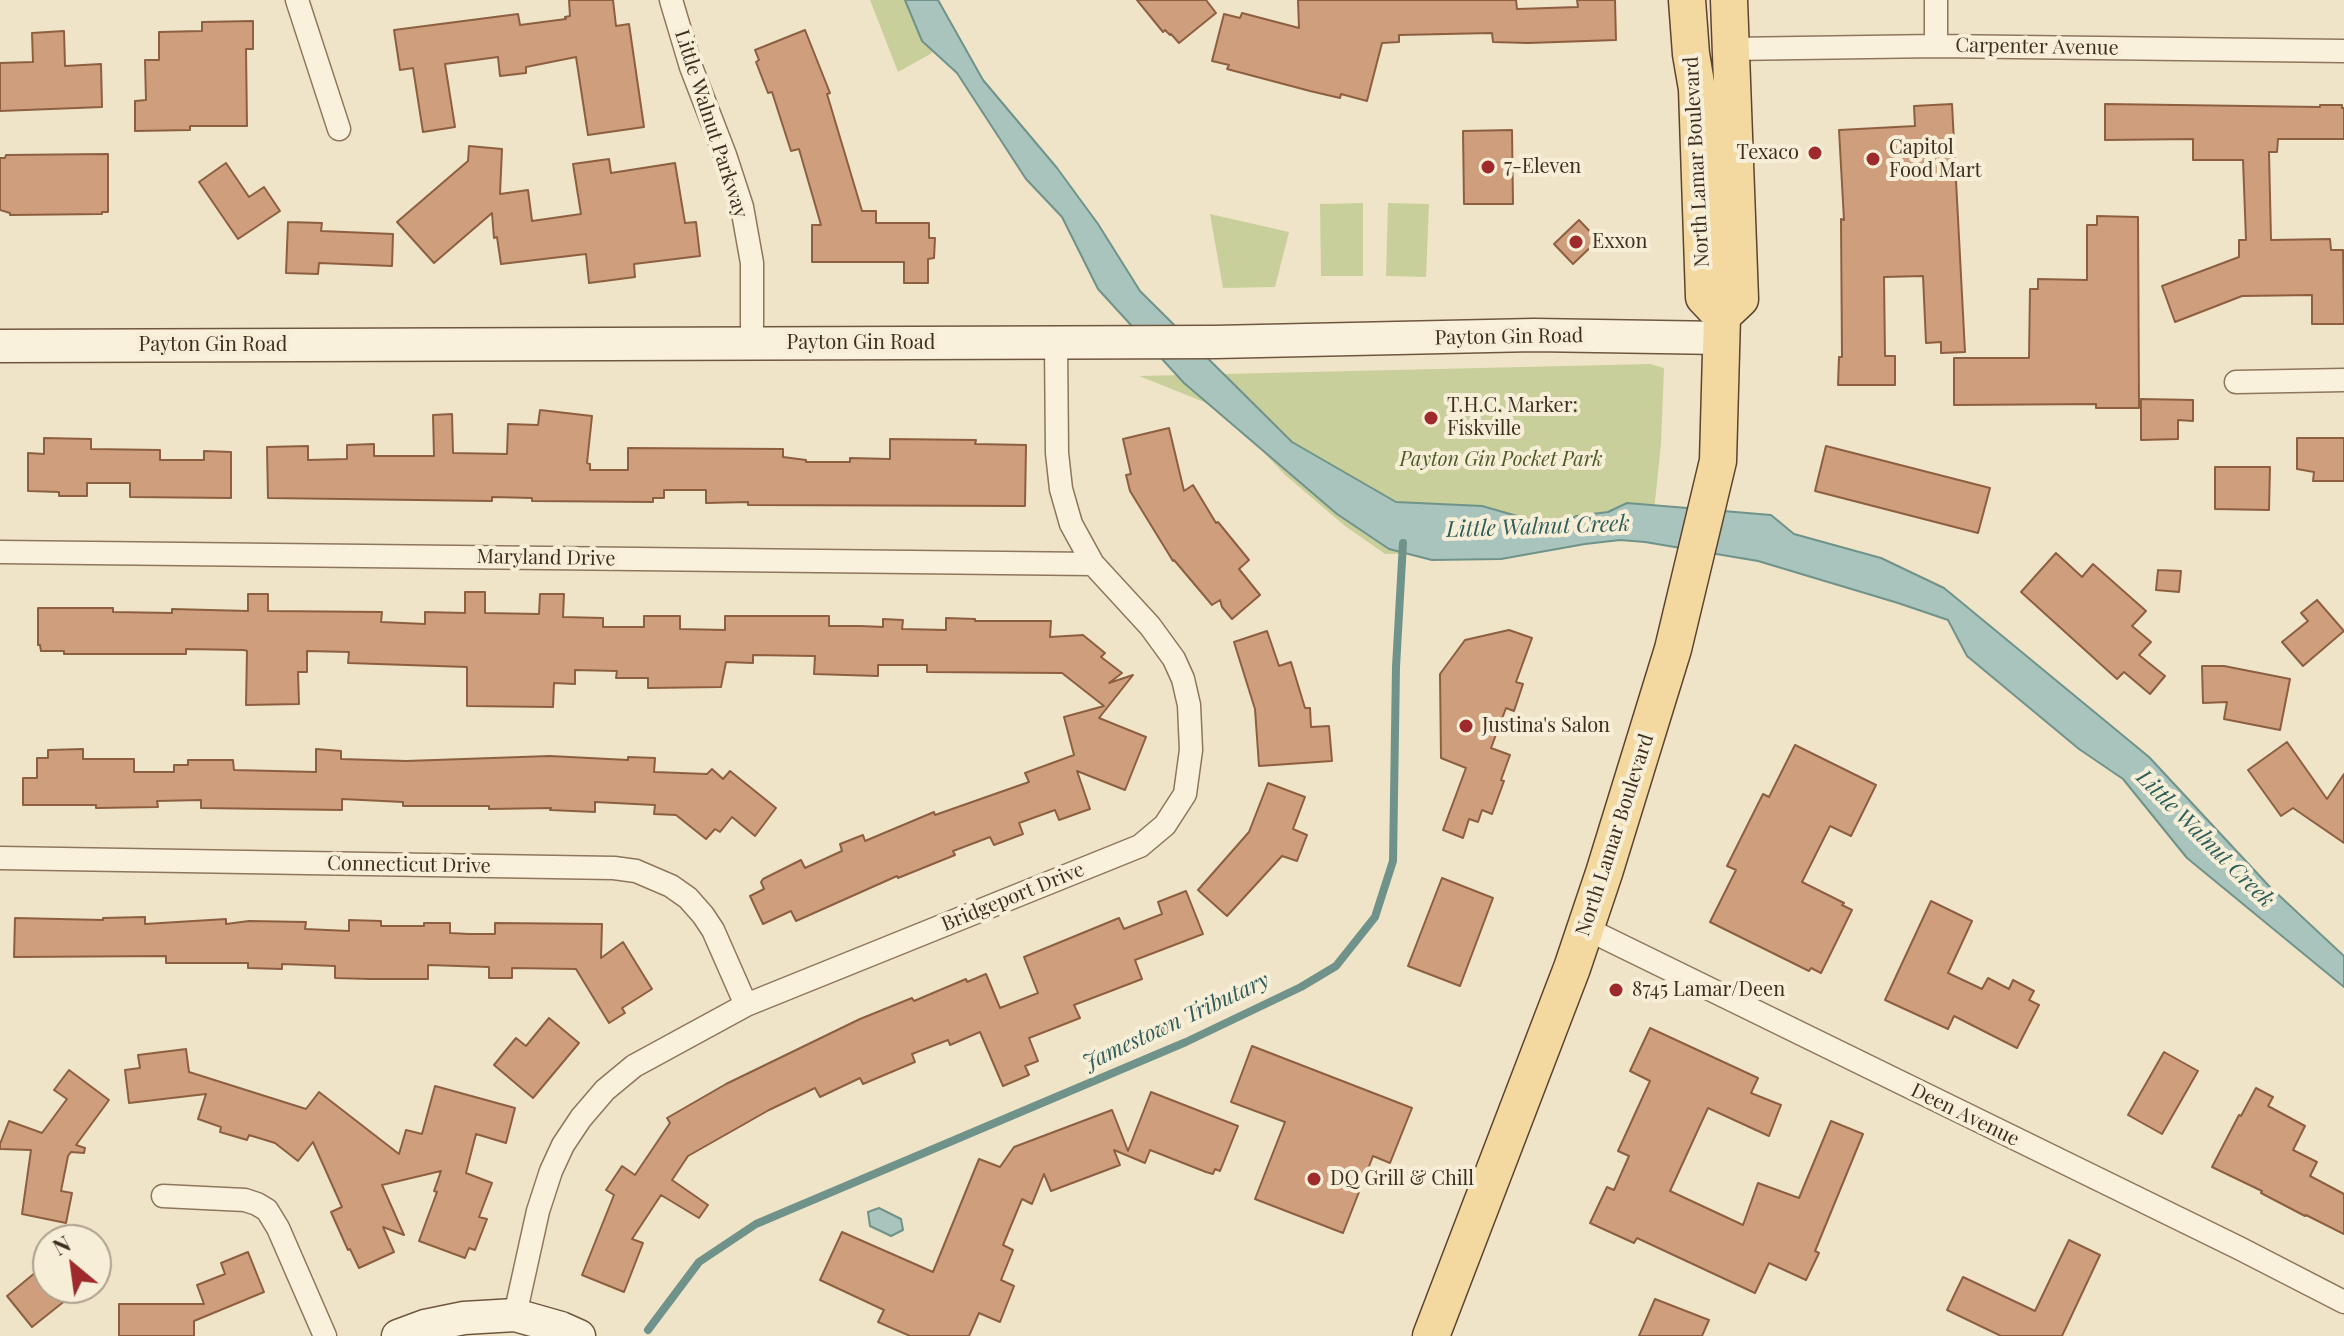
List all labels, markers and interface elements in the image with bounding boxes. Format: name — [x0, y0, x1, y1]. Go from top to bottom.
street label: Little Walnut Parkway — [669, 27, 753, 221]
street label: Carpenter Avenue — [1955, 34, 2119, 60]
street label: North Lamar Boulevard — [1679, 56, 1715, 268]
place label: Capitol Food Mart — [1889, 136, 1982, 183]
place label: Texaco — [1737, 141, 1799, 165]
marker: Texaco — [1806, 144, 1824, 162]
marker: Capitol Food Mart — [1864, 150, 1882, 168]
place label: 7-Eleven — [1504, 155, 1581, 179]
marker: 7-Eleven — [1479, 158, 1497, 176]
place label: Exxon — [1592, 230, 1647, 254]
marker: Exxon — [1567, 233, 1585, 251]
street label: Payton Gin Road — [1434, 324, 1584, 350]
street label: Payton Gin Road — [787, 331, 935, 355]
street label: Payton Gin Road — [139, 333, 287, 357]
place label: T.H.C. Marker: Fiskville — [1447, 394, 1578, 441]
marker: T.H.C. Marker: Fiskville — [1422, 409, 1440, 427]
park label: Payton Gin Pocket Park — [1399, 448, 1603, 472]
water label: Little Walnut Creek — [1446, 511, 1630, 543]
street label: Maryland Drive — [476, 545, 616, 571]
place label: Justina's Salon — [1482, 714, 1610, 738]
marker: Justina's Salon — [1457, 717, 1475, 735]
street label: North Lamar Boulevard — [1571, 731, 1659, 939]
water label: Little Walnut Creek — [2131, 765, 2279, 913]
street label: Connecticut Drive — [327, 852, 491, 878]
street label: Bridgeport Drive — [938, 857, 1088, 937]
water label: Jamestown Tributary — [1079, 967, 1273, 1077]
place label: 8745 Lamar/Deen — [1632, 978, 1785, 1002]
marker: 8745 Lamar/Deen — [1607, 981, 1625, 999]
street label: Deen Avenue — [1907, 1078, 2023, 1152]
place label: DQ Grill & Chill — [1330, 1167, 1474, 1191]
marker: DQ Grill & Chill — [1305, 1170, 1323, 1188]
north arrow — [32, 1224, 112, 1304]
text: N — [47, 1228, 76, 1262]

